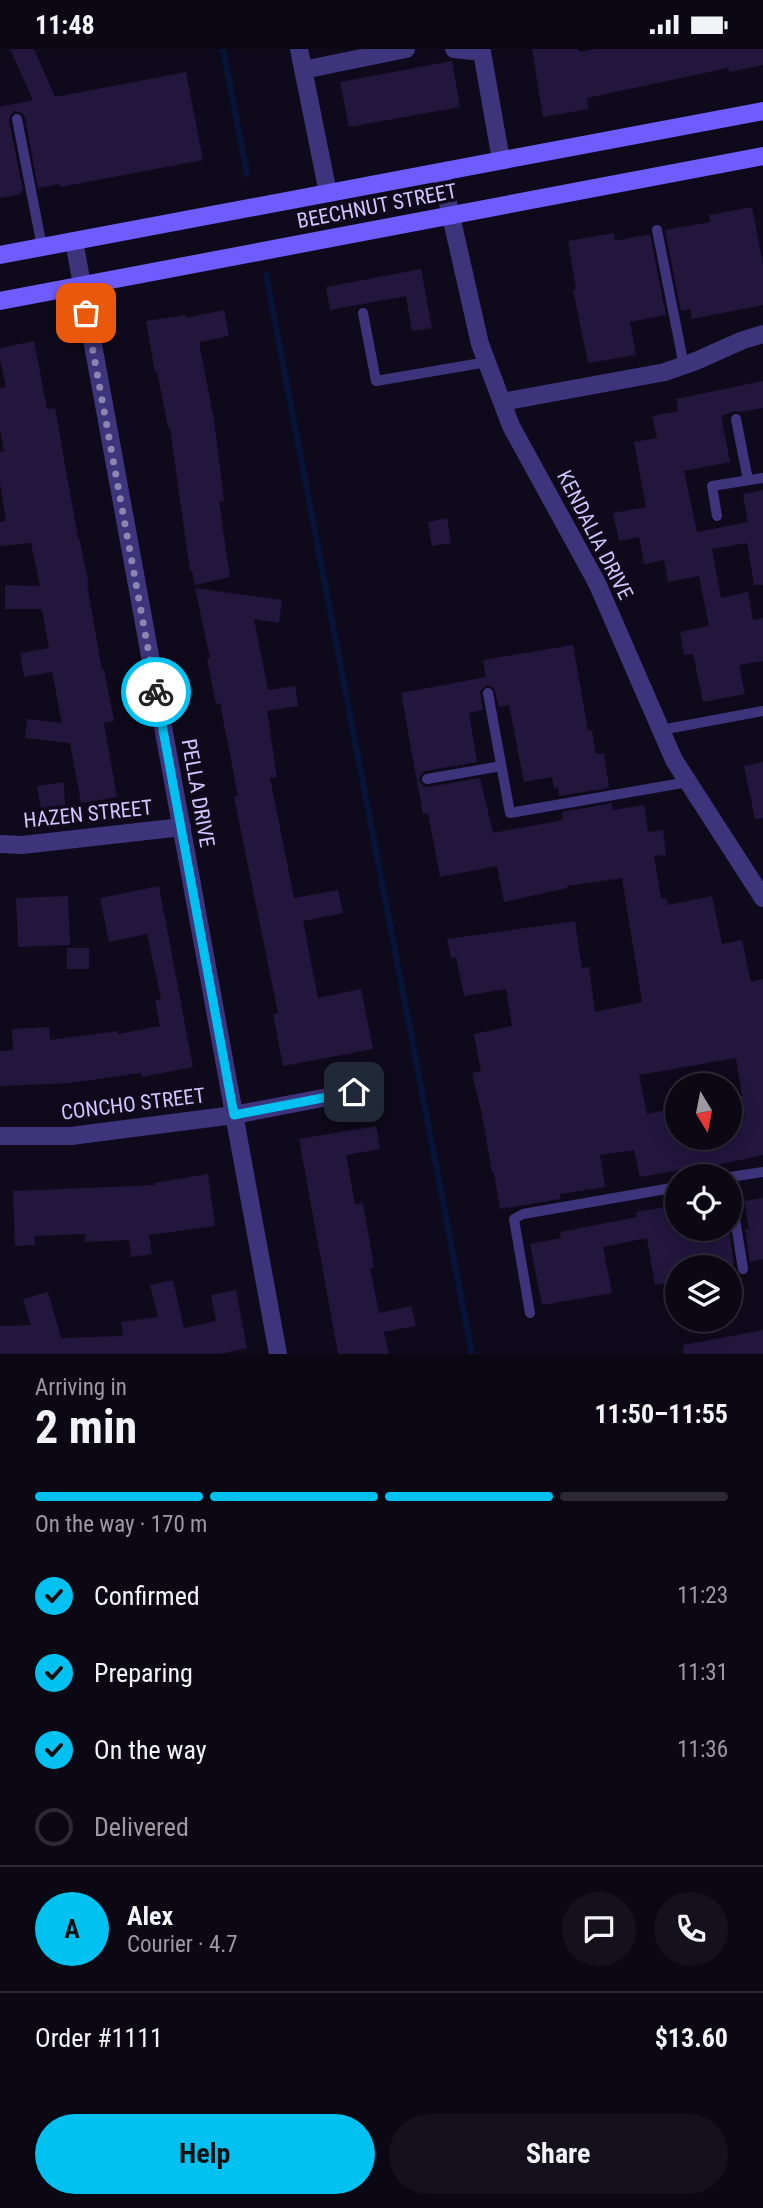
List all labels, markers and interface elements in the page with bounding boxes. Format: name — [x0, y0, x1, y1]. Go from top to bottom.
text: 11:48 — [35, 10, 95, 40]
street label: BEECHNUT STREET — [295, 179, 459, 233]
pin — [56, 283, 116, 343]
icon: bag — [67, 294, 105, 332]
street label: KENDALIA DRIVE — [552, 466, 638, 604]
courier — [121, 657, 191, 727]
icon: bike — [137, 673, 175, 711]
street label: PELLA DRIVE — [177, 737, 219, 849]
street label: HAZEN STREET — [22, 795, 154, 833]
pin — [324, 1062, 384, 1122]
icon: home — [335, 1073, 373, 1111]
north arrow — [665, 1073, 742, 1150]
map controls — [665, 1073, 742, 1332]
street label: CONCHO STREET — [60, 1083, 206, 1125]
button: locate — [665, 1164, 742, 1241]
button: layers — [665, 1255, 742, 1332]
text: Arriving in — [35, 1374, 127, 1401]
text: 11:50–11:55 — [594, 1399, 728, 1429]
text: 2 min — [35, 1400, 137, 1454]
text: On the way · 170 m — [35, 1511, 207, 1538]
icon: check — [35, 1577, 73, 1615]
text: Confirmed — [94, 1581, 200, 1611]
text: 11:23 — [677, 1582, 728, 1609]
icon: check — [35, 1654, 73, 1692]
text: Preparing — [94, 1658, 193, 1688]
text: 11:31 — [677, 1659, 728, 1686]
icon: check — [35, 1731, 73, 1769]
text: On the way — [94, 1735, 207, 1765]
text: 11:36 — [677, 1736, 728, 1763]
text: Delivered — [94, 1812, 189, 1842]
button: chat — [562, 1892, 636, 1966]
button: phone — [654, 1892, 728, 1966]
text: Alex — [127, 1901, 173, 1931]
text: A — [64, 1914, 80, 1944]
text: Courier · 4.7 — [127, 1931, 238, 1958]
text: Order #1111 — [35, 2023, 163, 2053]
text: $13.60 — [655, 2023, 728, 2053]
button: Help — [35, 2114, 375, 2194]
button: Share — [389, 2114, 728, 2194]

